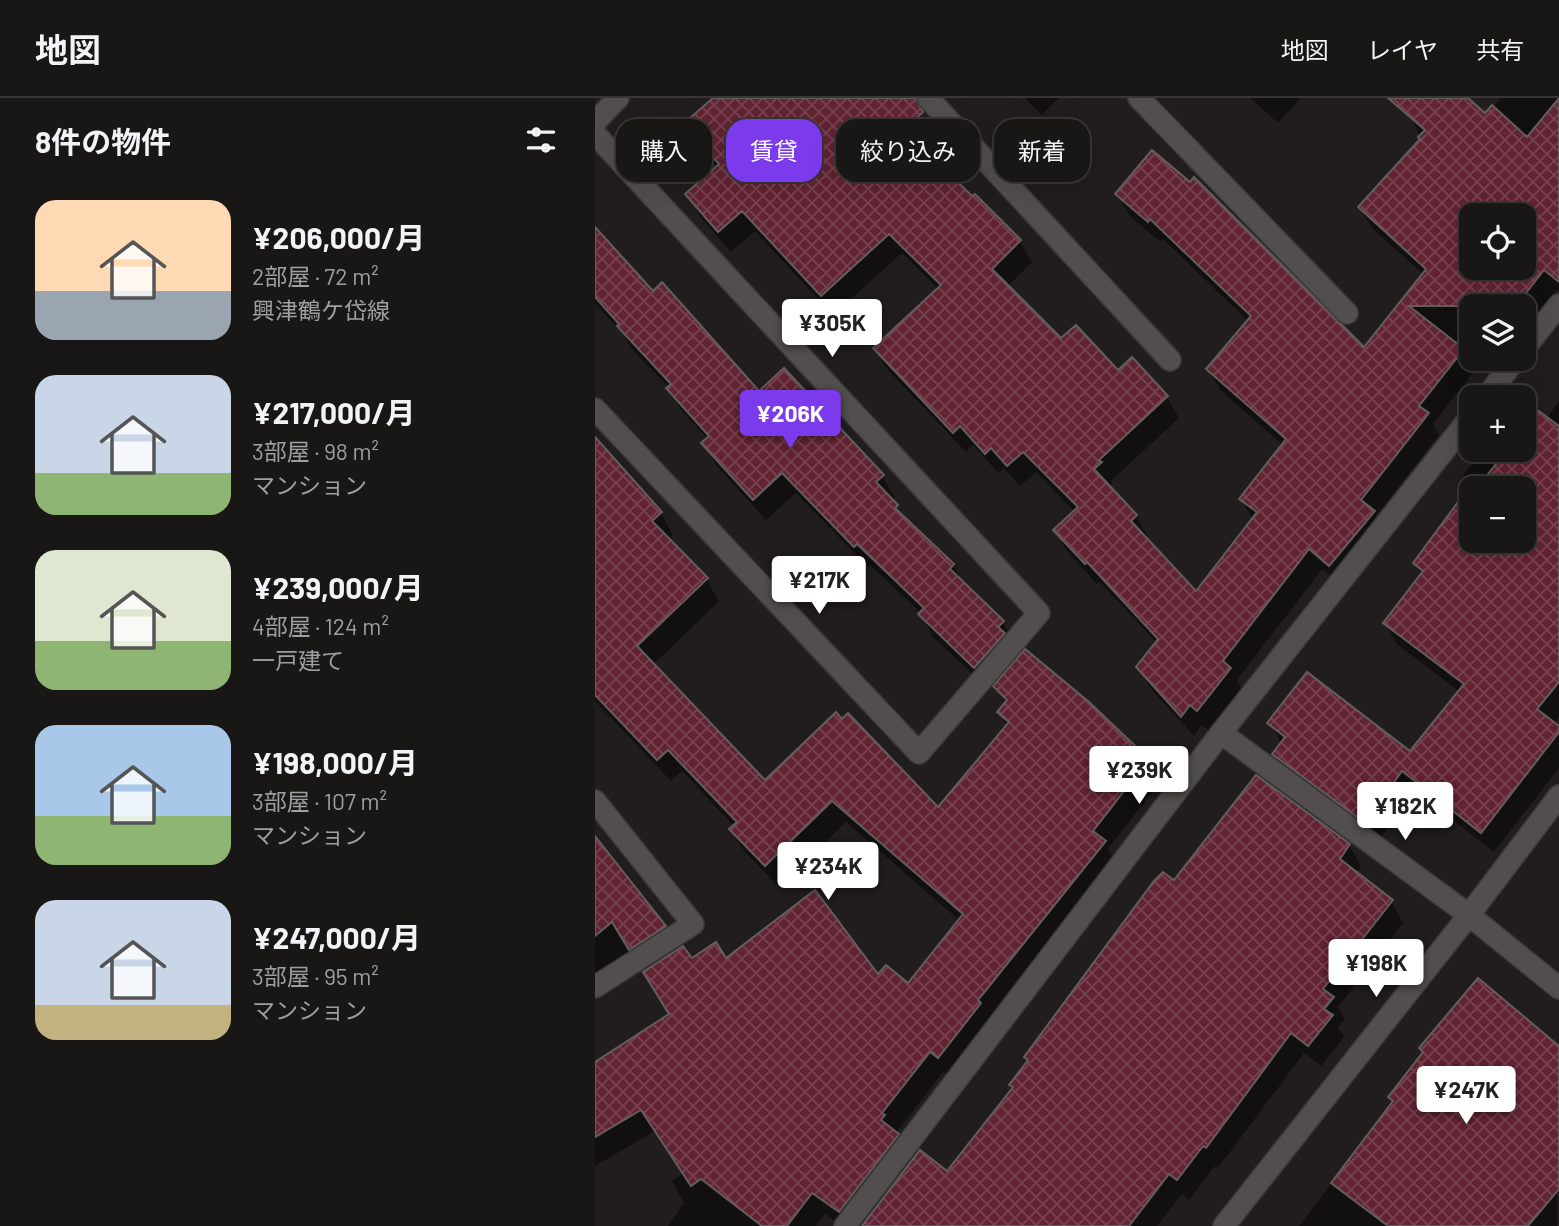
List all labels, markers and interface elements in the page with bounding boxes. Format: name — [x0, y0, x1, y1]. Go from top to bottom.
text: 地図 — [35, 29, 101, 69]
text: 地図 — [1281, 35, 1329, 64]
text: レイヤ — [1367, 35, 1438, 64]
text: 共有 — [1476, 35, 1524, 64]
chip: 購入 — [616, 119, 712, 182]
chip: 賃貸 — [726, 119, 822, 182]
chip: 絞り込み — [836, 119, 980, 182]
chip: 新着 — [994, 119, 1090, 182]
icon: filters — [522, 121, 560, 159]
text: 8件の物件 — [35, 123, 171, 159]
map controls — [1459, 203, 1536, 553]
button: locate — [1459, 203, 1536, 280]
text: ¥206,000/月 — [252, 219, 425, 255]
icon: home — [91, 228, 175, 312]
text: 2部屋 · 72 m² — [252, 262, 379, 290]
button: layers — [1459, 294, 1536, 371]
text: 興津鶴ケ岱線 — [252, 296, 390, 324]
pin: ¥305K — [783, 300, 881, 359]
text: ¥305K — [798, 308, 866, 336]
button: + — [1459, 385, 1536, 462]
pin: ¥206K — [741, 390, 839, 450]
text: ¥217,000/月 — [252, 394, 415, 430]
text: ¥206K — [756, 399, 824, 427]
icon: home — [91, 403, 175, 487]
text: 3部屋 · 98 m² — [252, 437, 379, 465]
text: マンション — [252, 471, 367, 499]
button: − — [1459, 476, 1536, 553]
pin: ¥217K — [770, 556, 868, 616]
text: ¥217K — [788, 565, 850, 593]
text: ¥239,000/月 — [252, 569, 424, 605]
icon: home — [91, 578, 175, 662]
text: 4部屋 · 124 m² — [252, 612, 389, 640]
text: 一戸建て — [252, 646, 344, 674]
text: ¥198,000/月 — [252, 744, 418, 780]
pin: ¥239K — [1090, 746, 1188, 806]
icon: home — [91, 753, 175, 837]
text: ¥239K — [1105, 755, 1173, 783]
pin: ¥182K — [1356, 782, 1454, 842]
text: 3部屋 · 107 m² — [252, 787, 387, 815]
text: ¥182K — [1373, 791, 1437, 819]
text: マンション — [252, 821, 367, 849]
pin: ¥234K — [779, 842, 877, 902]
text: ¥234K — [793, 851, 863, 879]
text: ¥247,000/月 — [252, 919, 421, 955]
icon: home — [91, 928, 175, 1012]
pin: ¥198K — [1327, 940, 1425, 999]
text: ¥198K — [1345, 948, 1407, 976]
text: 3部屋 · 95 m² — [252, 962, 379, 990]
text: マンション — [252, 996, 367, 1024]
pin: ¥247K — [1417, 1066, 1515, 1126]
text: ¥247K — [1433, 1075, 1499, 1103]

